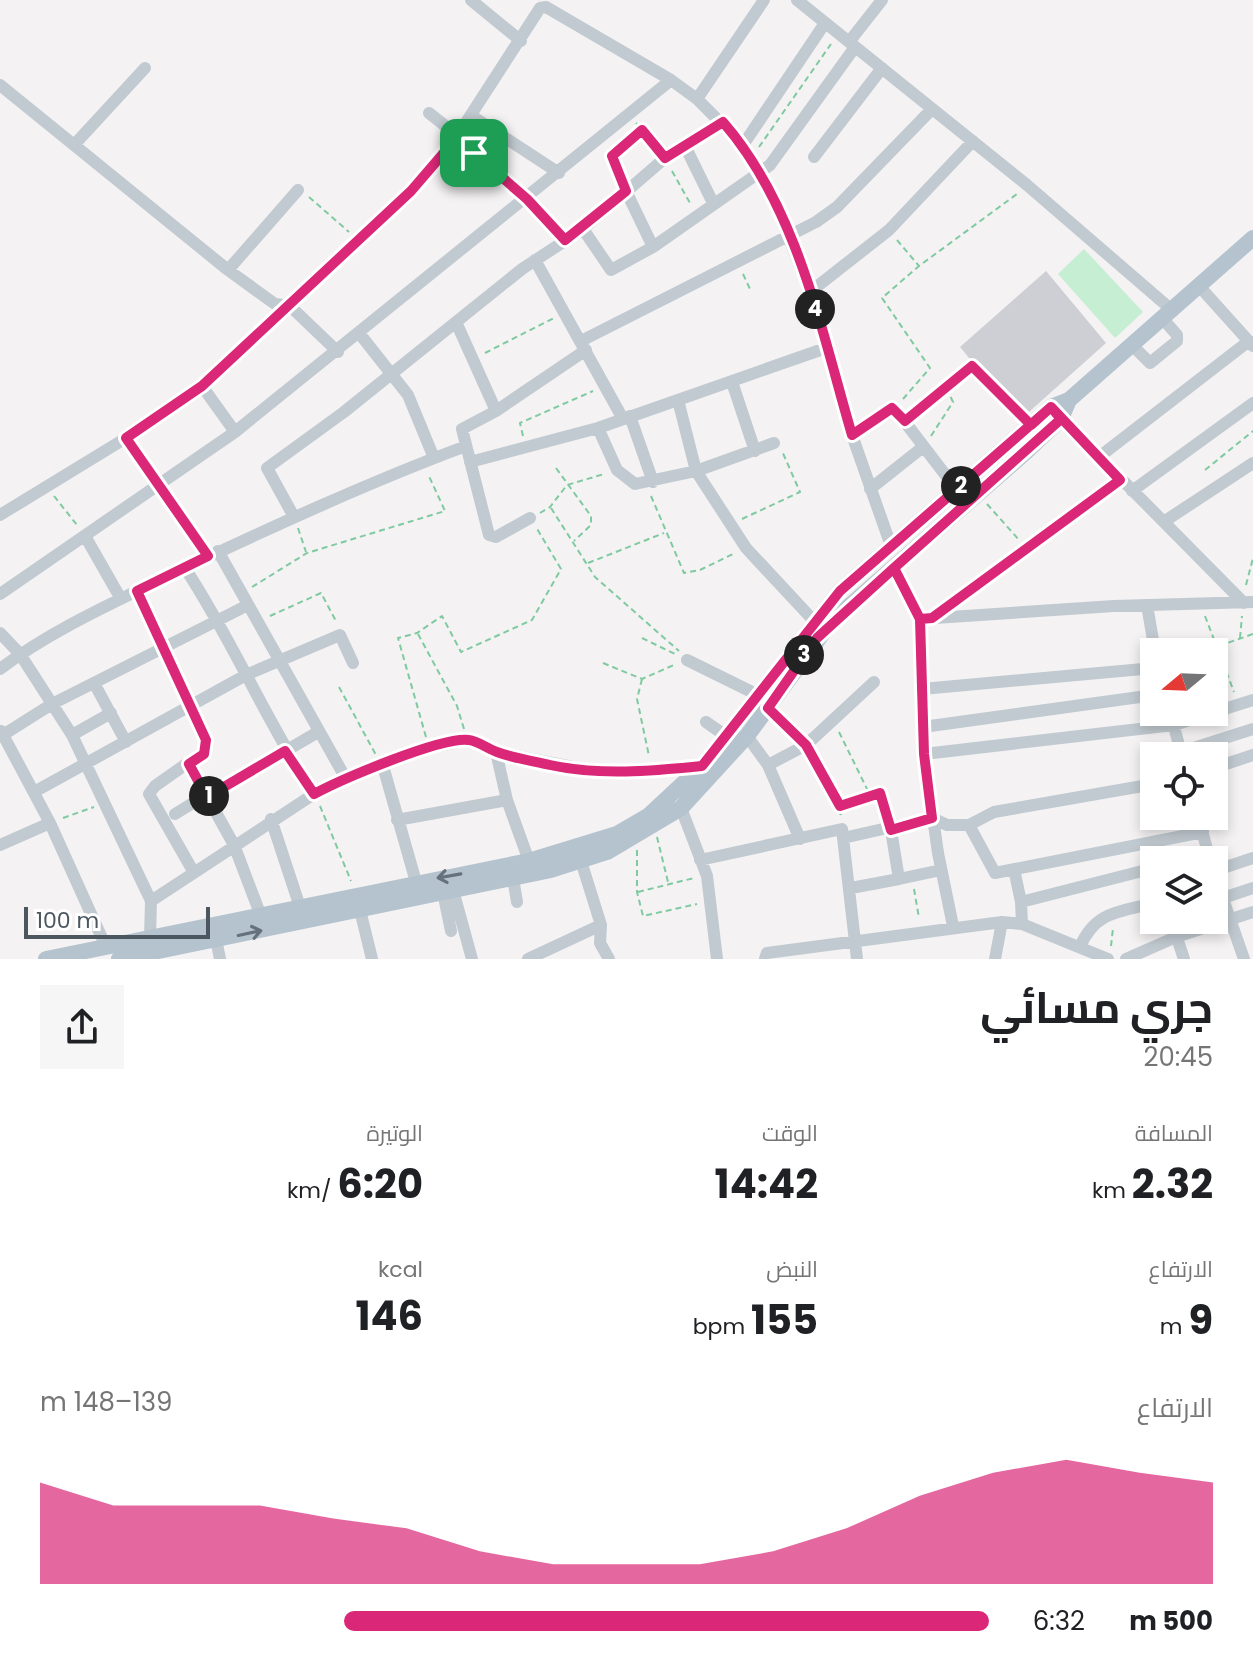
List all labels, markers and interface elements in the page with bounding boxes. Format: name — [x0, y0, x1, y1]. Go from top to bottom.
pin — [440, 119, 508, 187]
icon: arrive — [452, 131, 496, 175]
pin: 4 — [795, 289, 835, 329]
text: 4 — [808, 293, 822, 324]
pin: 2 — [941, 466, 981, 506]
text: 2 — [955, 470, 967, 501]
pin: 3 — [784, 635, 824, 675]
north arrow — [1140, 638, 1228, 726]
map controls — [1140, 638, 1228, 934]
text: 3 — [797, 639, 811, 670]
button: locate — [1140, 742, 1228, 830]
pin: 1 — [189, 776, 229, 816]
text: 1 — [205, 780, 213, 811]
button: layers — [1140, 846, 1228, 934]
one-way arrow — [437, 869, 462, 884]
scale bar — [24, 903, 210, 939]
text: 100 m — [36, 905, 99, 936]
one-way arrow — [237, 924, 262, 939]
text: جري مسائي — [980, 977, 1213, 1038]
button: share — [40, 985, 124, 1069]
text: 20:45 — [1144, 1039, 1213, 1075]
text: الوتيرة — [367, 1118, 423, 1149]
text: الوقت — [762, 1118, 818, 1149]
text: المسافة — [1135, 1118, 1213, 1149]
text: 6:20 — [337, 1156, 423, 1212]
text: 14:42 — [715, 1156, 818, 1212]
text: 2.32 — [1132, 1156, 1213, 1212]
text: /km — [287, 1175, 337, 1206]
text: km — [1092, 1175, 1132, 1206]
text: kcal — [378, 1254, 423, 1285]
text: النبض — [766, 1254, 818, 1285]
text: الارتفاع — [1149, 1254, 1213, 1285]
text: 146 — [355, 1288, 423, 1344]
text: 155 — [751, 1292, 818, 1348]
text: 9 — [1188, 1292, 1213, 1348]
text: bpm — [693, 1311, 751, 1342]
text: m — [1160, 1311, 1188, 1342]
text: 139–148 m — [40, 1384, 172, 1420]
text: الارتفاع — [1137, 1390, 1213, 1426]
text: 6:32 — [1033, 1603, 1085, 1639]
text: 500 m — [1129, 1603, 1213, 1639]

